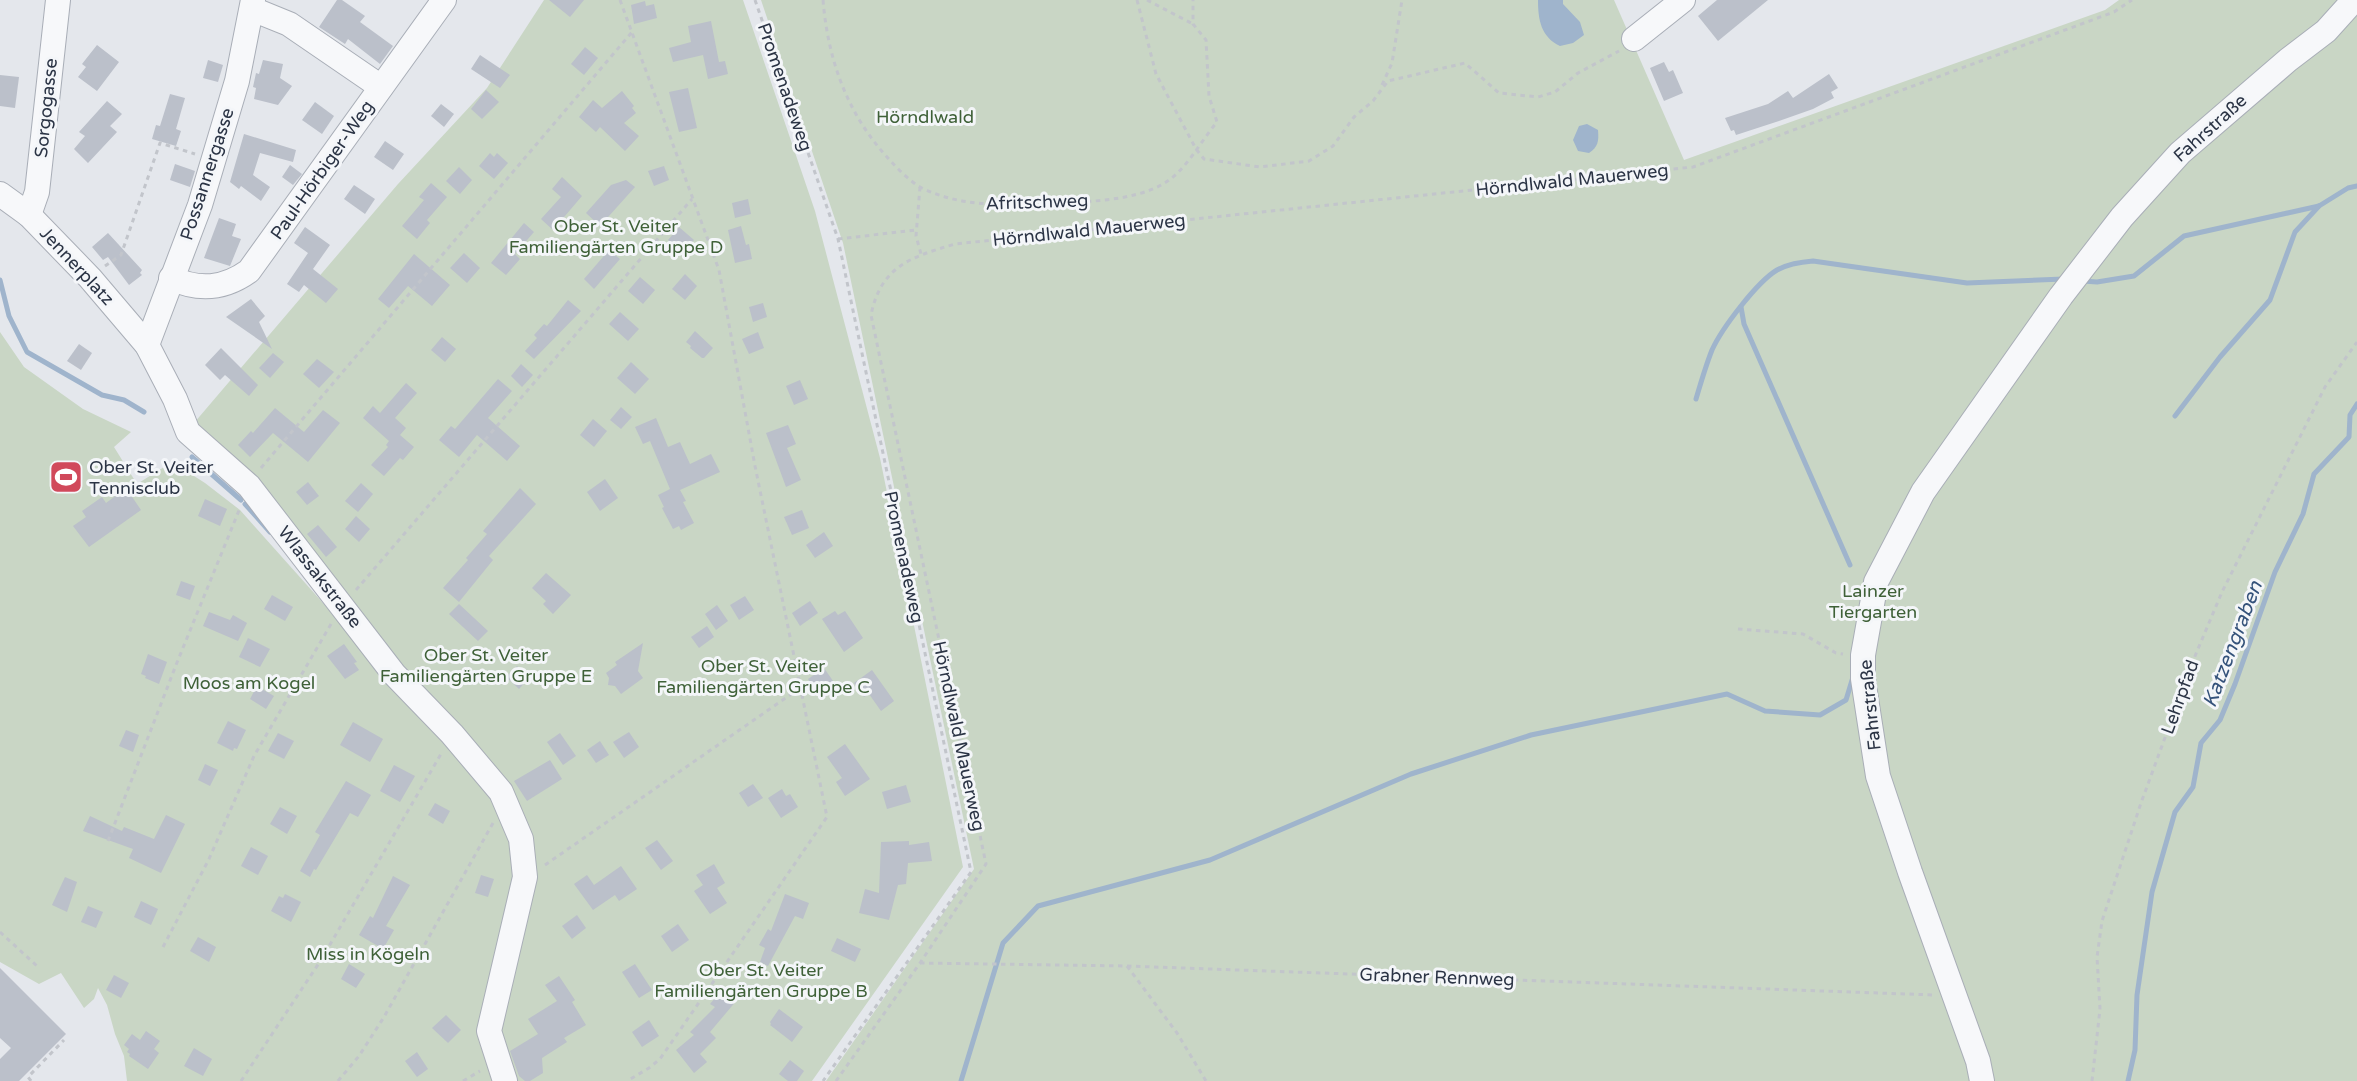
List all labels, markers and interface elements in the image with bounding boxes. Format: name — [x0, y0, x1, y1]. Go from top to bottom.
street label: Promenadeweg — [753, 20, 817, 154]
street label: Sorgogasse — [30, 57, 62, 159]
street label: Fahrstraße — [2169, 89, 2251, 167]
street label: Paul-Hörbiger-Weg — [266, 96, 378, 244]
street label: Possannergasse — [175, 105, 239, 243]
park label: Hörndlwald — [876, 106, 974, 128]
street label: Hörndlwald Mauerweg — [1474, 159, 1670, 201]
street label: Afritschweg — [985, 189, 1089, 215]
street label: Hörndlwald Mauerweg — [991, 209, 1187, 251]
park label: Ober St. Veiter Familiengärten Gruppe D — [509, 215, 723, 258]
street label: Jennerplatz — [35, 222, 119, 310]
place label: Ober St. Veiter Tennisclub — [89, 456, 214, 499]
sports icon: Ober St. Veiter Tennisclub — [48, 459, 84, 495]
street label: Promenadeweg — [879, 489, 929, 625]
street label: Wlassakstraße — [273, 522, 367, 632]
water label: Katzengraben — [2198, 577, 2268, 711]
park label: Lainzer Tiergarten — [1829, 580, 1917, 623]
street label: Hörndlwald Mauerweg — [928, 639, 990, 833]
park label: Ober St. Veiter Familiengärten Gruppe E — [380, 644, 592, 687]
park label: Ober St. Veiter Familiengärten Gruppe C — [656, 655, 870, 698]
street label: Lehrpfad — [2156, 657, 2204, 737]
street label: Fahrstraße — [1854, 659, 1886, 751]
park label: Moos am Kogel — [183, 672, 315, 694]
park label: Miss in Kögeln — [306, 943, 430, 965]
park label: Ober St. Veiter Familiengärten Gruppe B — [654, 959, 868, 1002]
street label: Grabner Rennweg — [1359, 963, 1515, 991]

